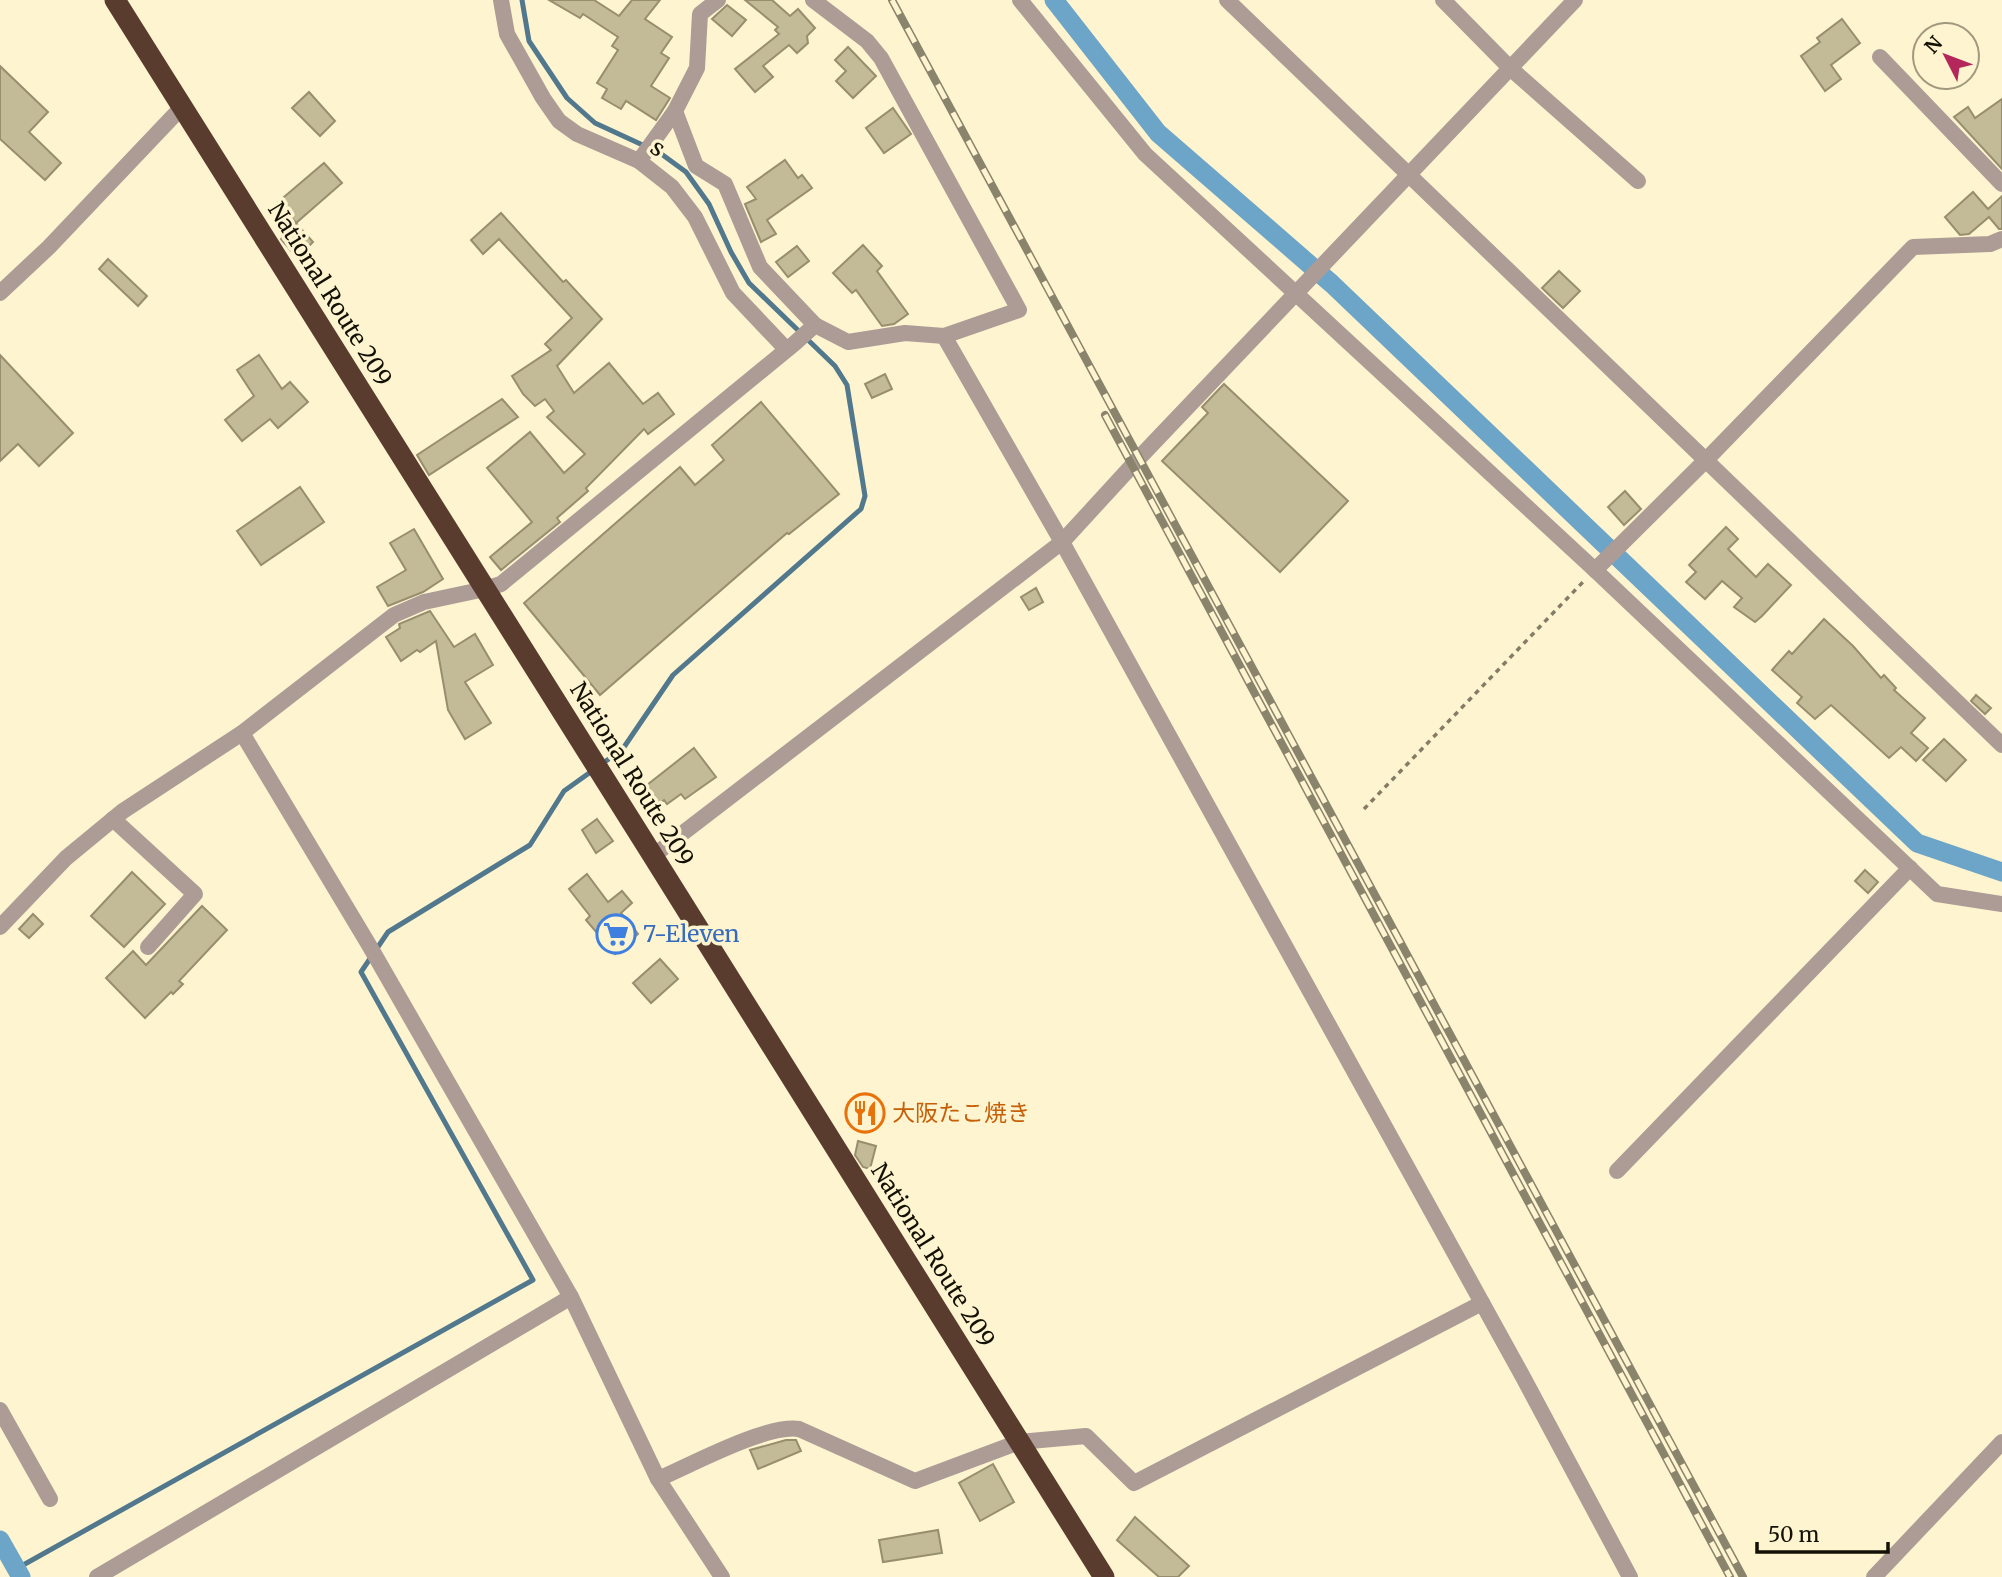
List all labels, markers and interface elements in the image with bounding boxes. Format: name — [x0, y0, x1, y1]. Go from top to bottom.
north arrow — [1911, 21, 1981, 91]
text: N — [1919, 31, 1947, 58]
street label: s — [645, 132, 671, 163]
street label: National Route 209 — [262, 197, 399, 391]
street label: National Route 209 — [564, 677, 701, 871]
supermarket icon: 7-Eleven — [595, 913, 637, 955]
place label: 7-Eleven — [643, 919, 740, 948]
restaurant icon: 大阪たこ焼き — [844, 1092, 886, 1134]
place label: 大阪たこ焼き — [892, 1098, 1030, 1127]
street label: National Route 209 — [865, 1158, 1002, 1352]
scale bar — [1757, 1510, 1888, 1554]
text: 50 m — [1768, 1521, 1819, 1548]

